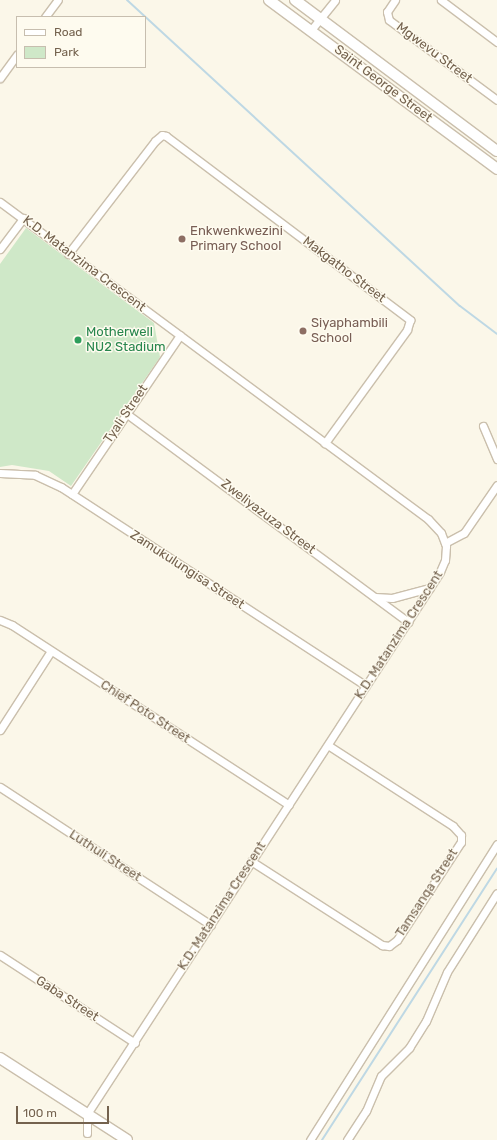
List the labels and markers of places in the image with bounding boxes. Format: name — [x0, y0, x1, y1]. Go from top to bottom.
place label: Enkwenkwezini Primary School — [190, 224, 283, 255]
marker: Enkwenkwezini Primary School — [177, 234, 187, 244]
place label: Siyaphambili School — [311, 316, 388, 347]
place label: Motherwell NU2 Stadium — [86, 325, 166, 356]
marker: Siyaphambili School — [298, 326, 308, 336]
marker: Motherwell NU2 Stadium — [73, 335, 83, 345]

